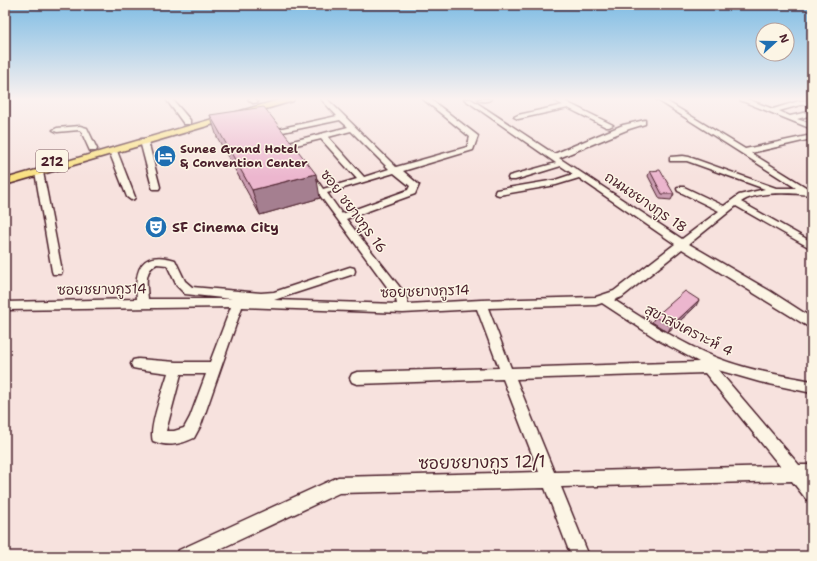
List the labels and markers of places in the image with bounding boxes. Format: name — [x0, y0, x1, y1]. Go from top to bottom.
place label: Sunee Grand Hotel & Convention Center — [180, 141, 308, 171]
hotel icon: Sunee Grand Hotel & Convention Center — [152, 143, 178, 169]
theatre icon: SF Cinema City — [143, 214, 169, 240]
place label: SF Cinema City — [172, 218, 279, 236]

